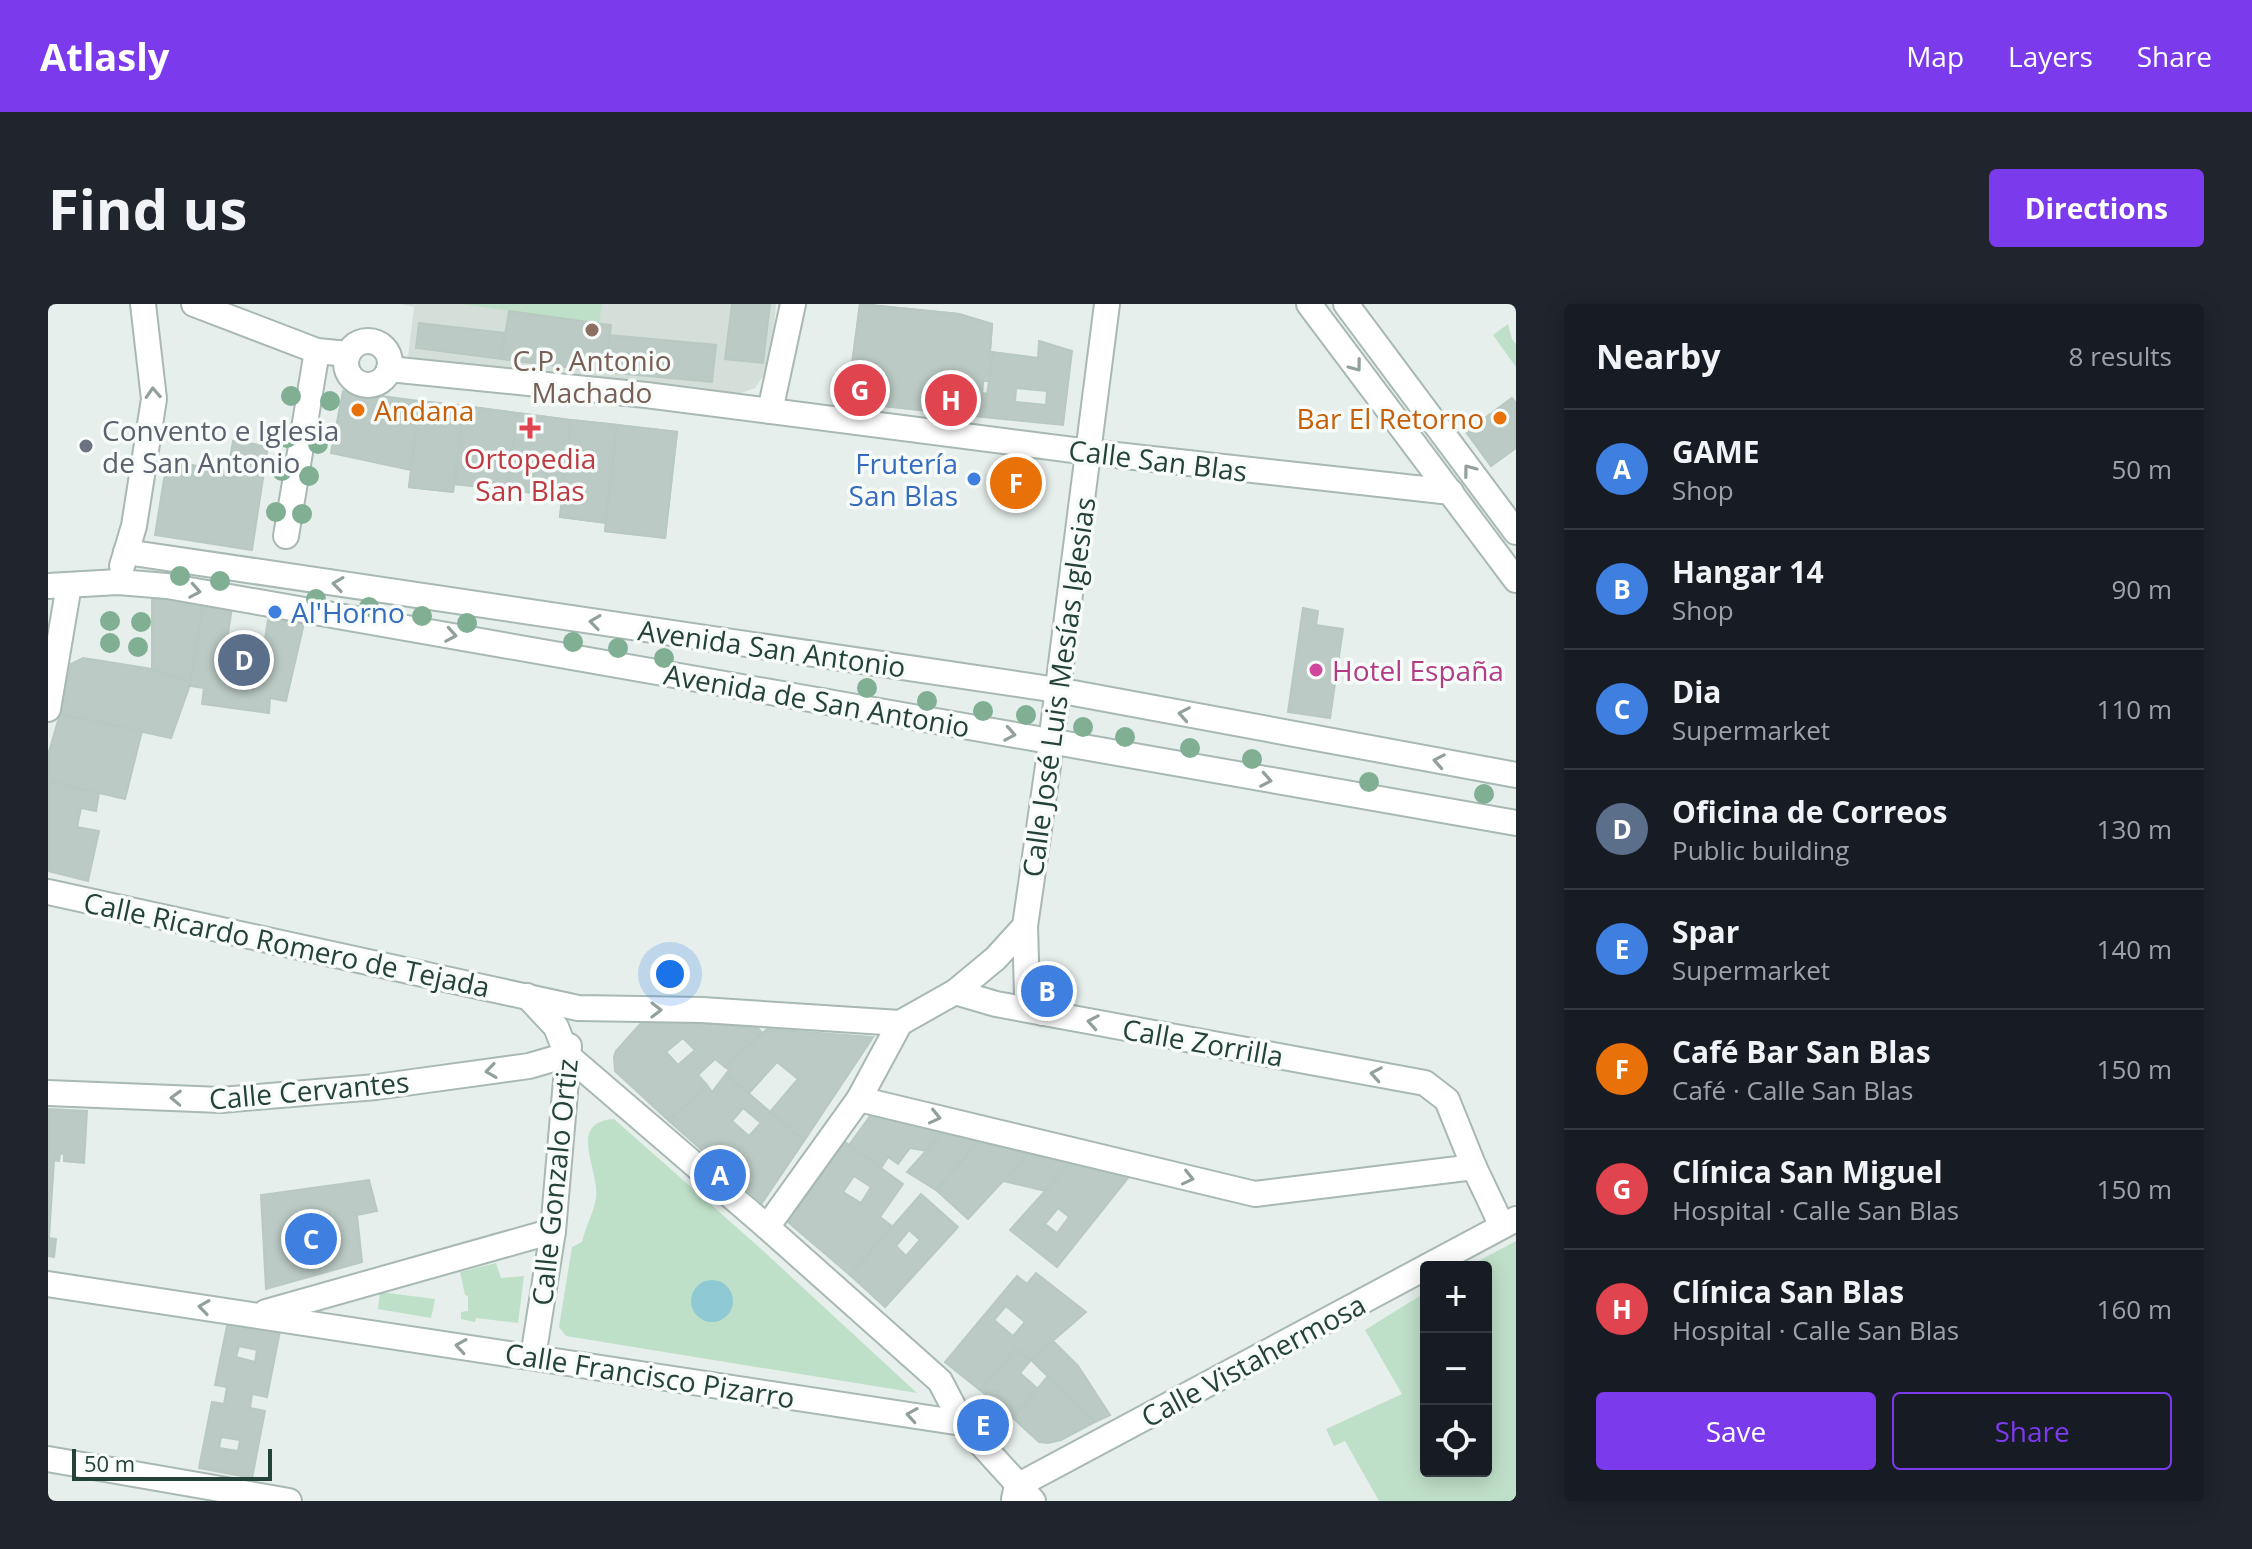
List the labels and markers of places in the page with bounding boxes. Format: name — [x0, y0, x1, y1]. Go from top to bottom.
marker: C.P. Antonio Machado — [583, 321, 601, 339]
place label: C.P. Antonio Machado — [512, 341, 672, 411]
pin: G — [834, 360, 886, 420]
pin: H — [925, 370, 977, 430]
place label: Andana — [374, 391, 474, 429]
place label: Bar El Retorno — [1296, 399, 1484, 437]
marker: Andana — [349, 401, 367, 419]
marker: Bar El Retorno — [1491, 409, 1509, 427]
place label: Convento e Iglesia de San Antonio — [102, 411, 339, 481]
marker: Ortopedia San Blas — [521, 419, 539, 437]
marker: Convento e Iglesia de San Antonio — [77, 437, 95, 455]
place label: Ortopedia San Blas — [464, 439, 596, 509]
place label: Frutería San Blas — [849, 444, 958, 514]
pin: F — [990, 453, 1042, 513]
marker: Frutería San Blas — [965, 470, 983, 488]
place label: Al'Horno — [291, 593, 405, 631]
marker: Al'Horno — [266, 603, 284, 621]
pin: D — [218, 630, 270, 690]
place label: Hotel España — [1332, 651, 1504, 689]
marker: Hotel España — [1307, 661, 1325, 679]
pin: B — [1021, 961, 1073, 1021]
pin: A — [694, 1145, 746, 1205]
pin: C — [285, 1209, 337, 1269]
pin: E — [957, 1395, 1009, 1455]

